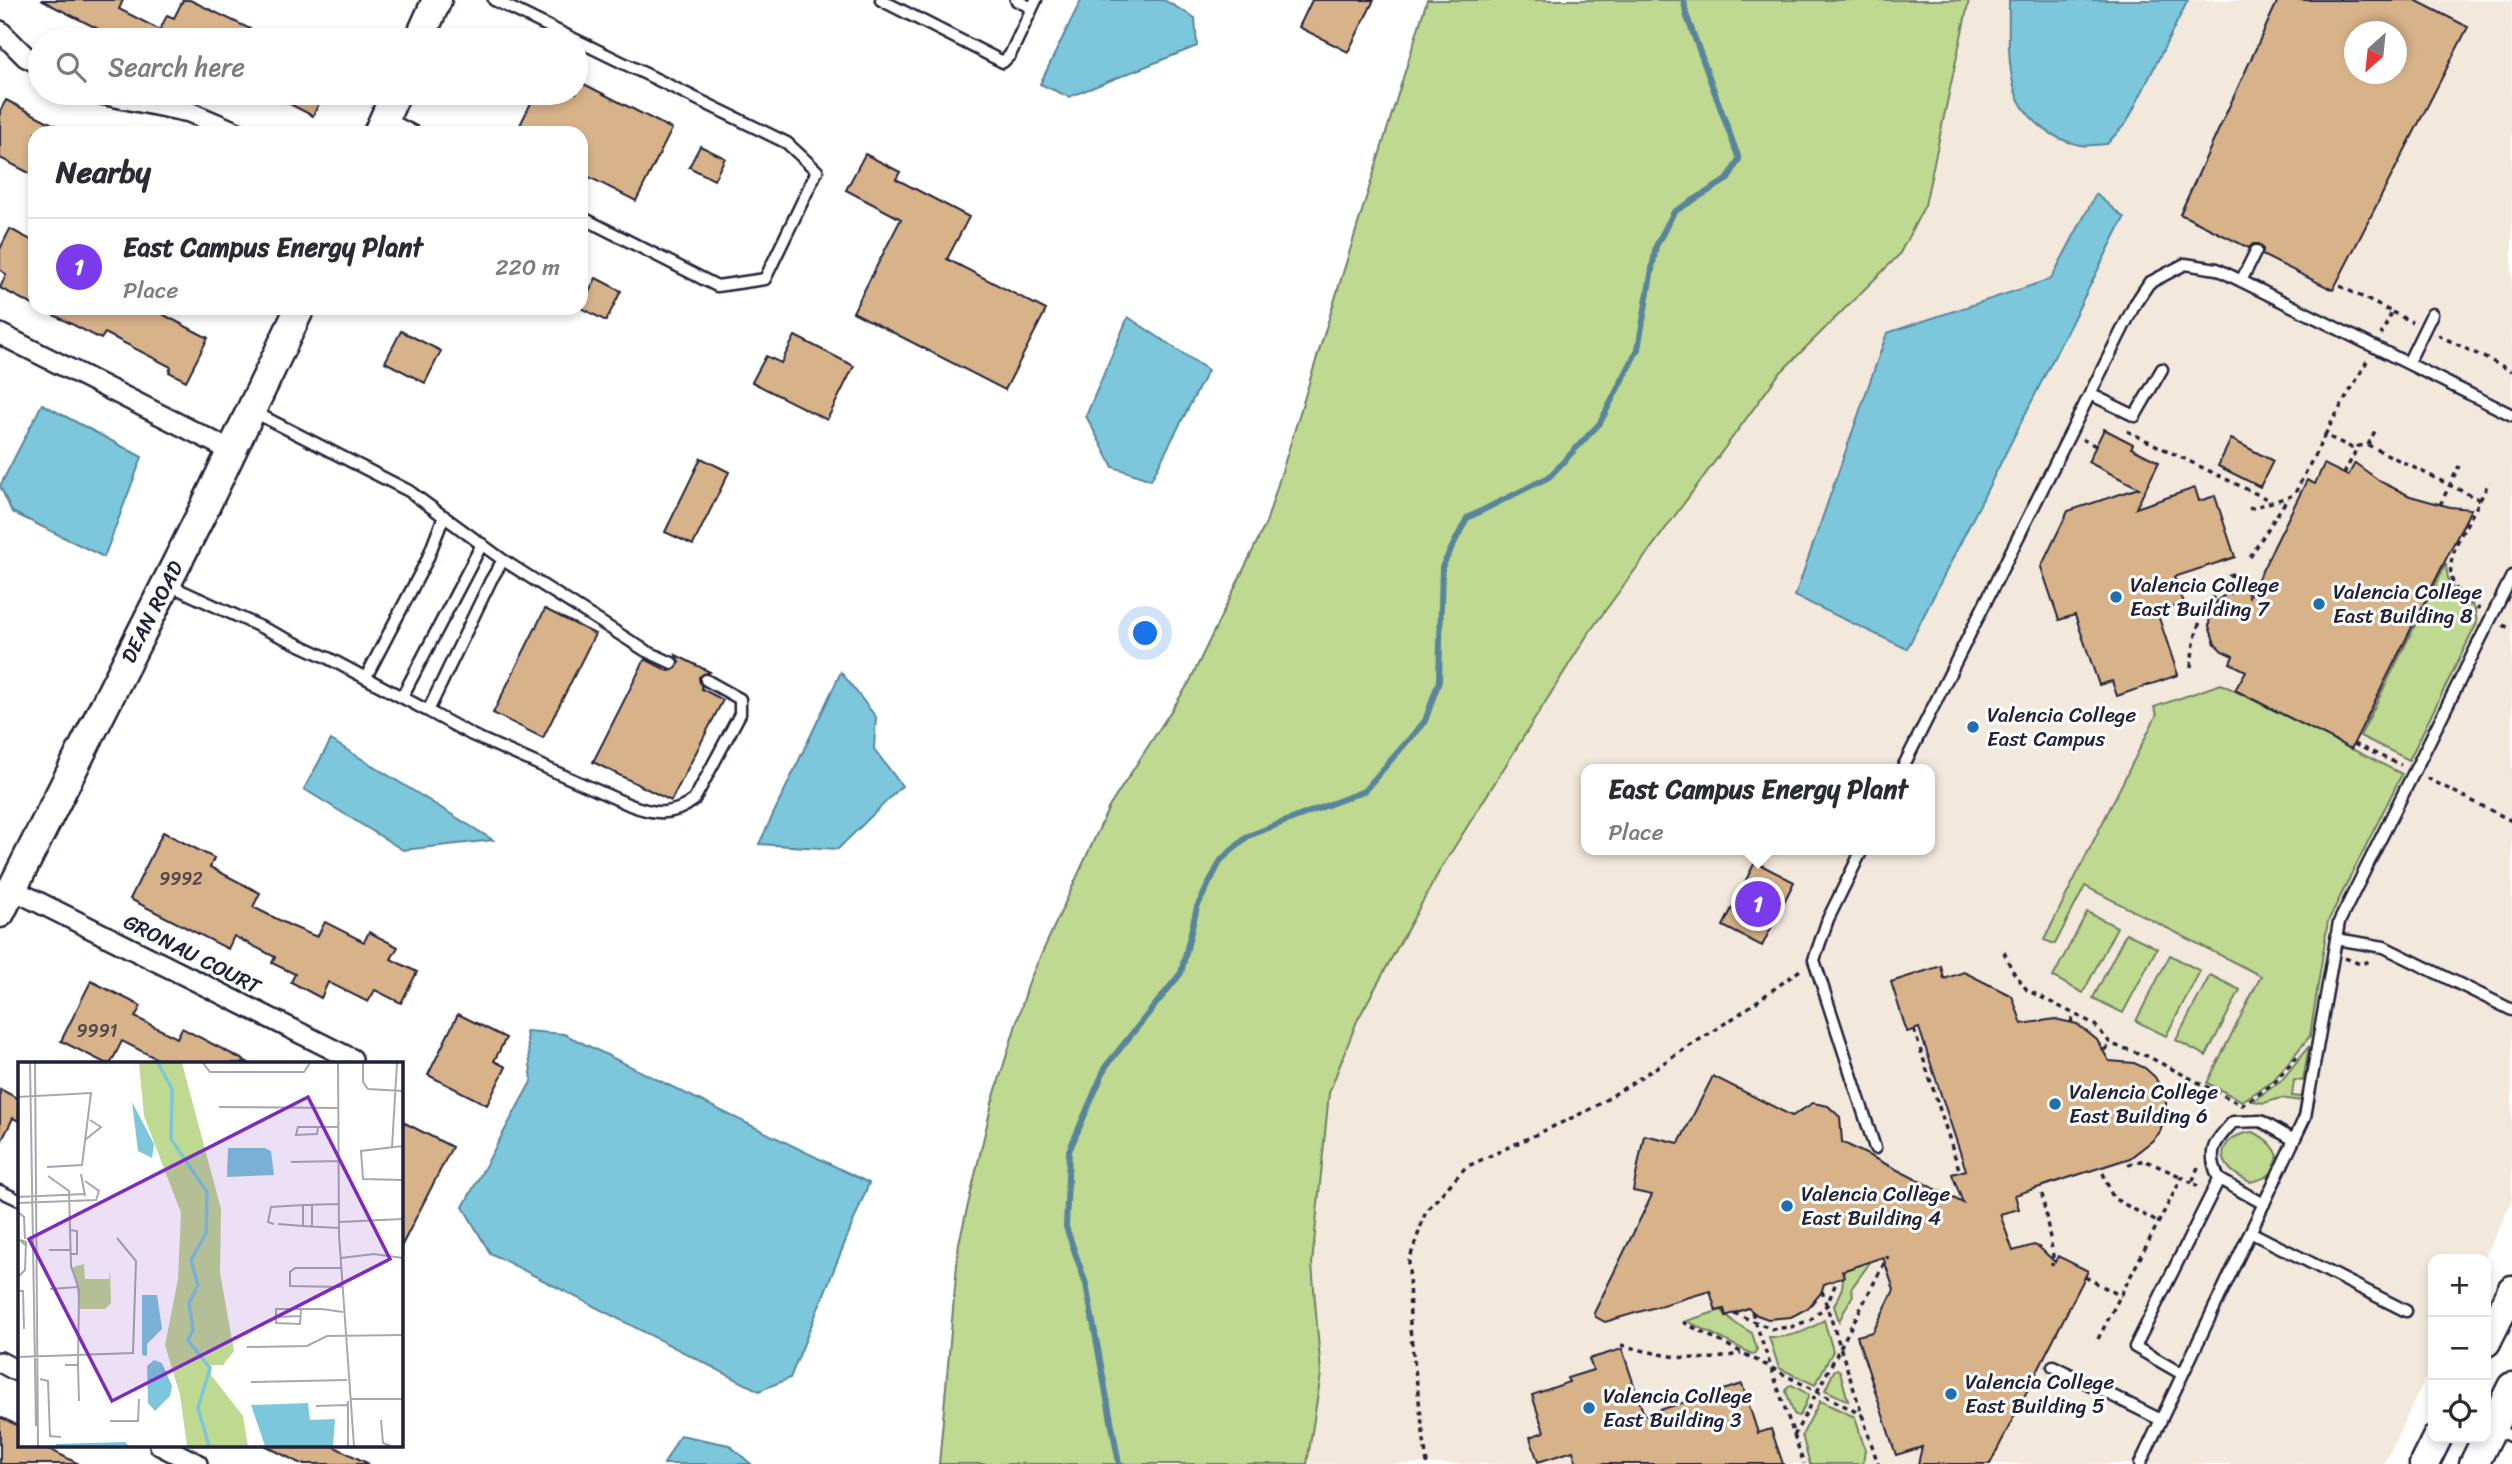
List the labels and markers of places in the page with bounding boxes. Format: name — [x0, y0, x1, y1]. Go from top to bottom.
place label: Valencia College East Building 7 — [2130, 566, 2279, 628]
place label: Valencia College East Building 8 — [2333, 573, 2482, 635]
marker: Valencia College East Building 7 — [2108, 589, 2124, 605]
marker: Valencia College East Building 8 — [2311, 596, 2327, 612]
place label: Valencia College East Campus — [1987, 696, 2136, 758]
marker: Valencia College East Campus — [1965, 719, 1981, 735]
pin: 1 — [1735, 878, 1781, 930]
place label: Valencia College East Building 6 — [2069, 1073, 2218, 1135]
marker: Valencia College East Building 6 — [2047, 1096, 2063, 1112]
place label: Valencia College East Building 4 — [1801, 1175, 1950, 1237]
marker: Valencia College East Building 4 — [1779, 1198, 1795, 1214]
place label: Valencia College East Building 5 — [1965, 1363, 2114, 1425]
place label: Valencia College East Building 3 — [1603, 1377, 1752, 1439]
marker: Valencia College East Building 5 — [1943, 1386, 1959, 1402]
marker: Valencia College East Building 3 — [1581, 1400, 1597, 1416]

